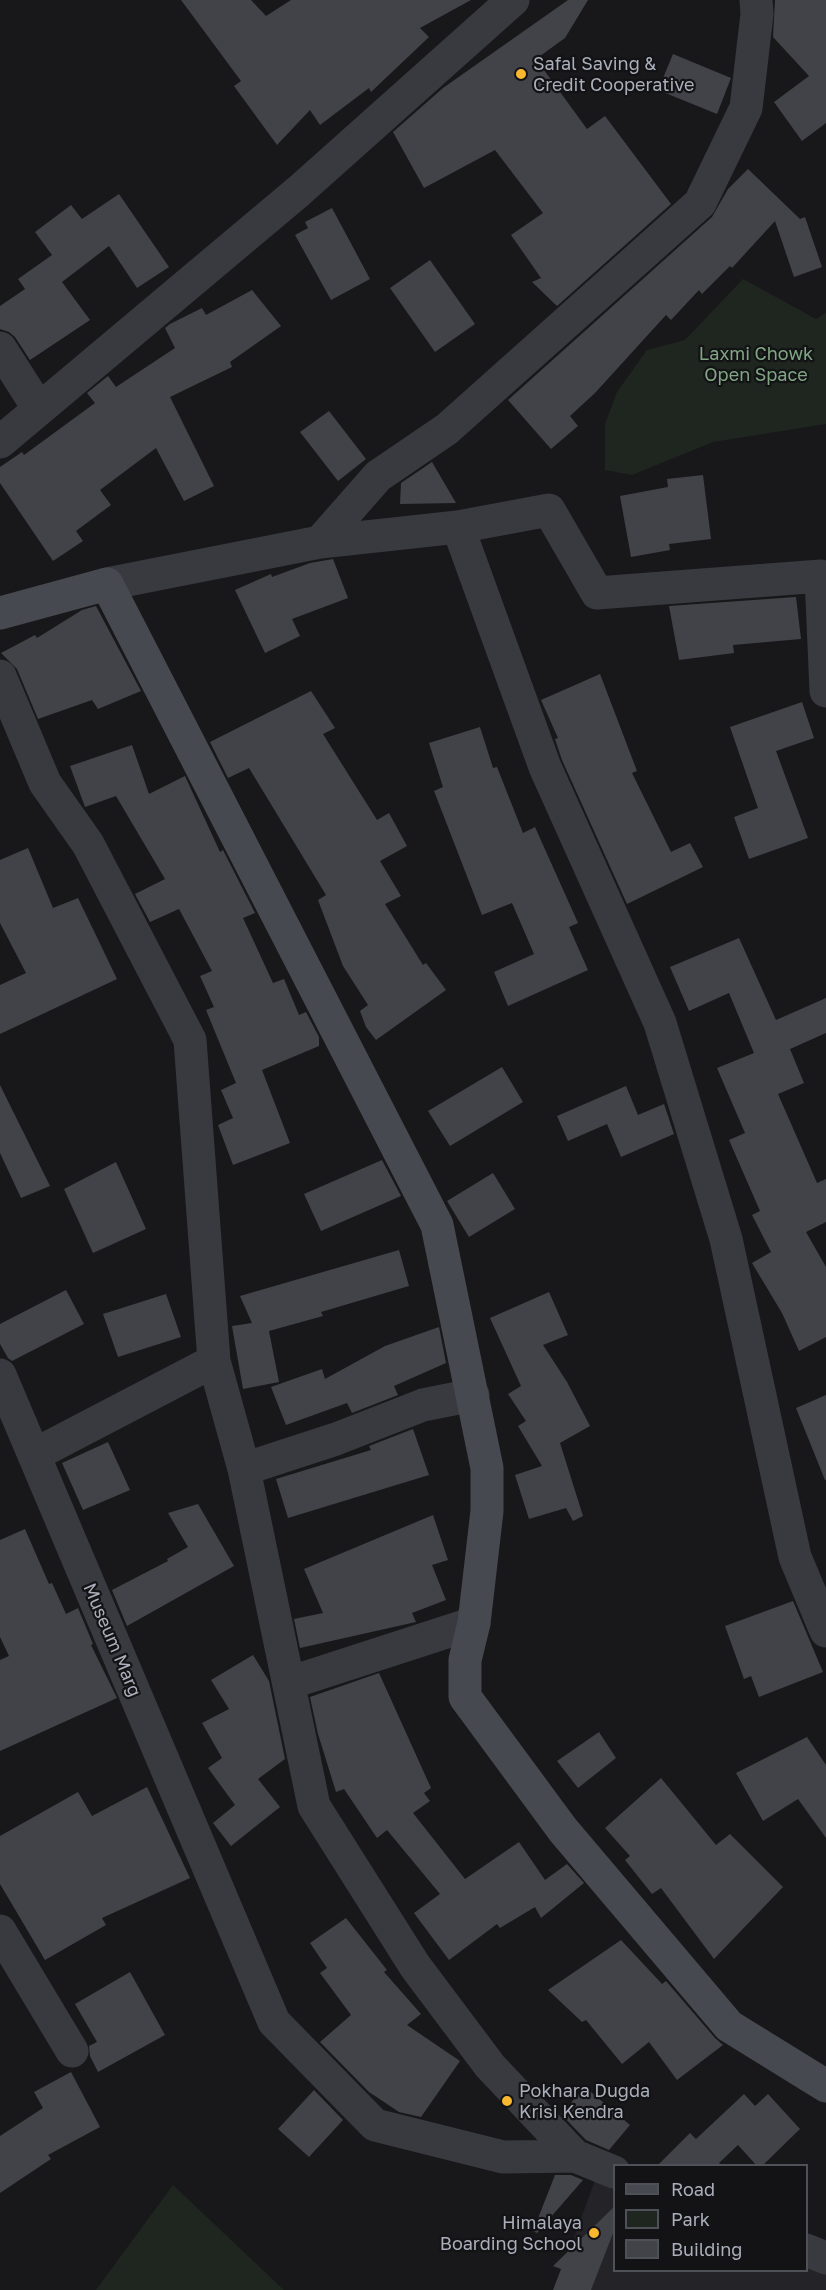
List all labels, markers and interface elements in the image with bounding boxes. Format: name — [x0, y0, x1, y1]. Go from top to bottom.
place label: Safal Saving & Credit Cooperative — [533, 53, 694, 96]
marker: Safal Saving & Credit Cooperative — [514, 67, 528, 81]
park label: Laxmi Chowk Open Space — [699, 343, 813, 386]
street label: Museum Marg — [78, 1580, 146, 1700]
place label: Pokhara Dugda Krisi Kendra — [519, 2080, 650, 2122]
marker: Pokhara Dugda Krisi Kendra — [500, 2094, 514, 2108]
legend — [613, 2164, 808, 2272]
text: Road — [671, 2178, 715, 2200]
text: Park — [671, 2208, 710, 2230]
place label: Himalaya Boarding School — [440, 2212, 582, 2254]
marker: Himalaya Boarding School — [587, 2226, 601, 2240]
text: Building — [671, 2238, 742, 2260]

